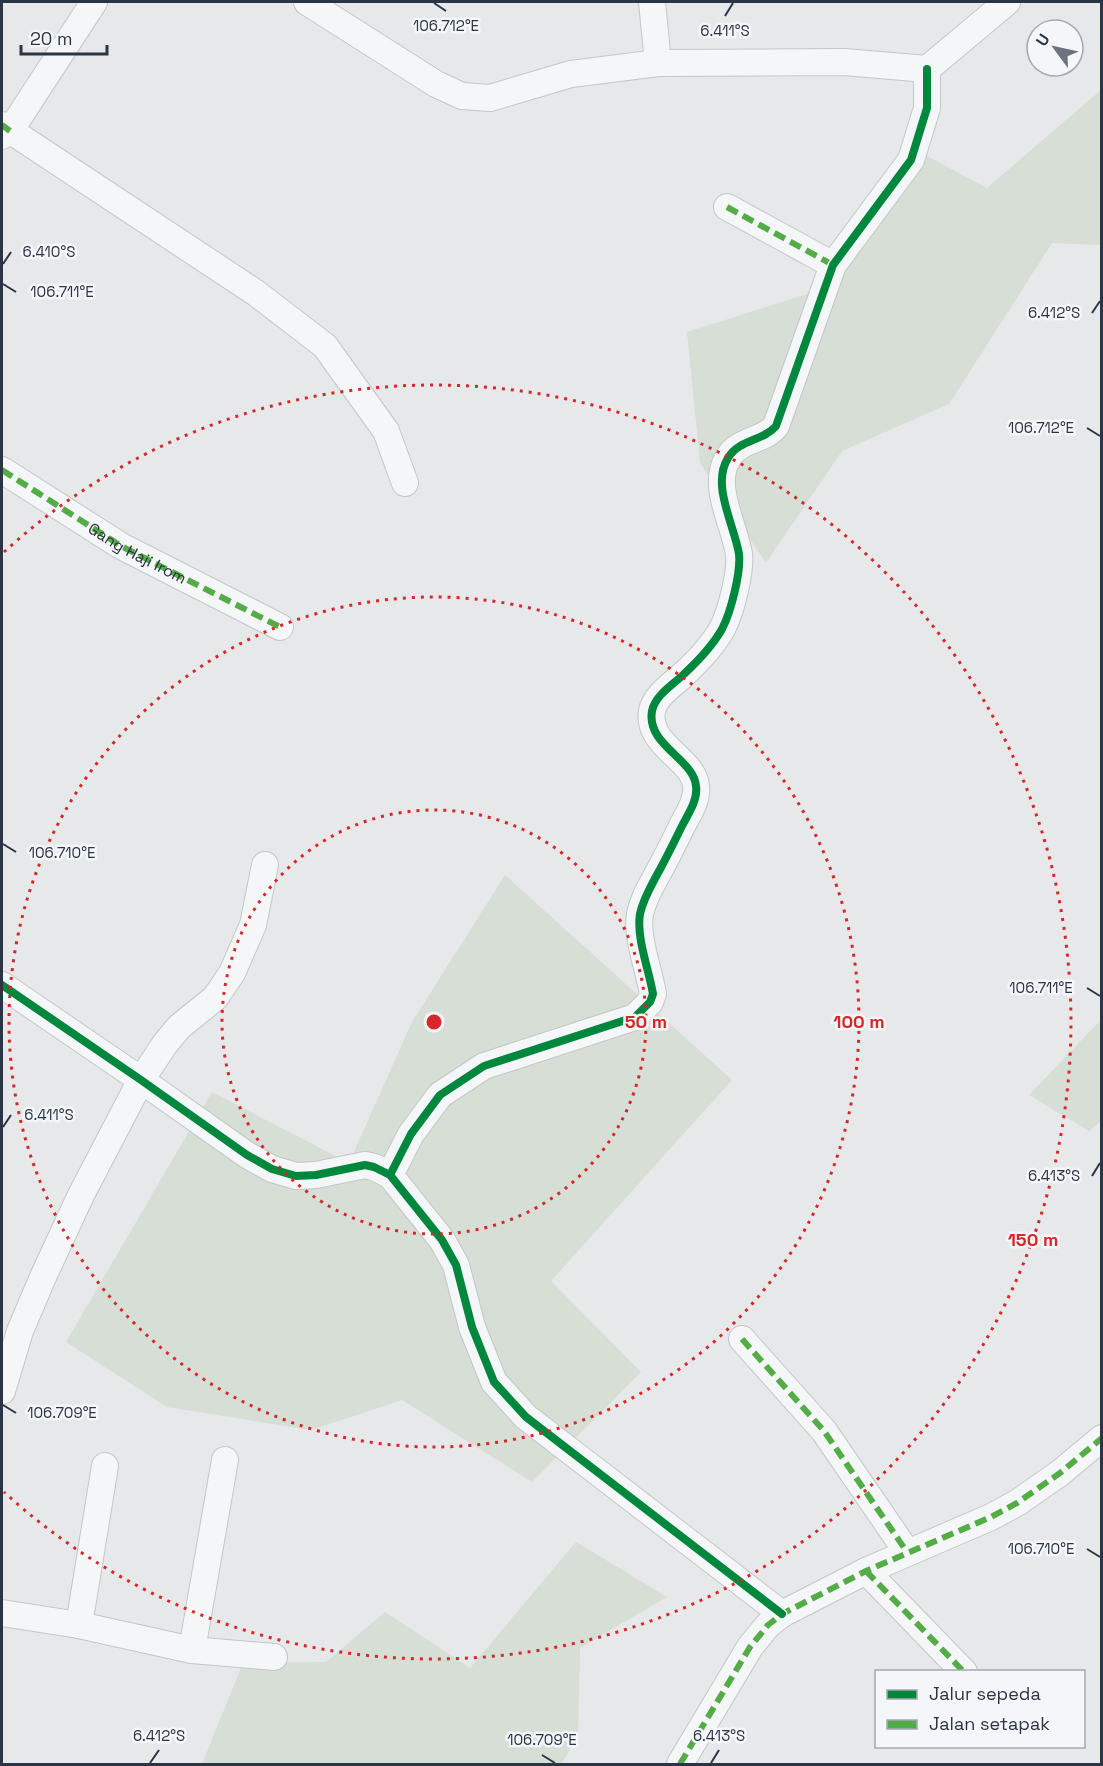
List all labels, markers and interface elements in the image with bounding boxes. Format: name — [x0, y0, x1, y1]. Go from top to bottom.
text: 106.712°E — [413, 16, 479, 35]
scale bar — [21, 18, 106, 56]
north arrow — [1025, 18, 1085, 78]
text: 6.411°S — [700, 21, 750, 40]
text: 20 m — [30, 27, 73, 50]
text: U — [1031, 30, 1055, 50]
text: 6.410°S — [23, 242, 75, 261]
text: 106.711°E — [30, 282, 94, 301]
text: 6.412°S — [1028, 303, 1080, 322]
text: 106.712°E — [1008, 418, 1074, 437]
street label: Gang Haji Irom — [84, 518, 190, 589]
text: 106.710°E — [29, 843, 95, 862]
text: 106.711°E — [1009, 978, 1073, 997]
text: 50 m — [625, 1010, 667, 1033]
text: 100 m — [833, 1010, 885, 1033]
centre of rings — [424, 1012, 444, 1032]
text: 6.411°S — [24, 1105, 74, 1124]
text: 6.413°S — [1028, 1166, 1080, 1185]
text: 150 m — [1008, 1228, 1058, 1251]
text: 106.709°E — [27, 1403, 97, 1422]
text: 106.710°E — [1008, 1539, 1074, 1558]
legend — [875, 1670, 1085, 1748]
text: Jalur sepeda — [929, 1682, 1041, 1705]
text: Jalan setapak — [929, 1712, 1050, 1735]
text: 6.412°S — [133, 1726, 185, 1745]
text: 6.413°S — [693, 1726, 745, 1745]
text: 106.709°E — [507, 1730, 577, 1749]

